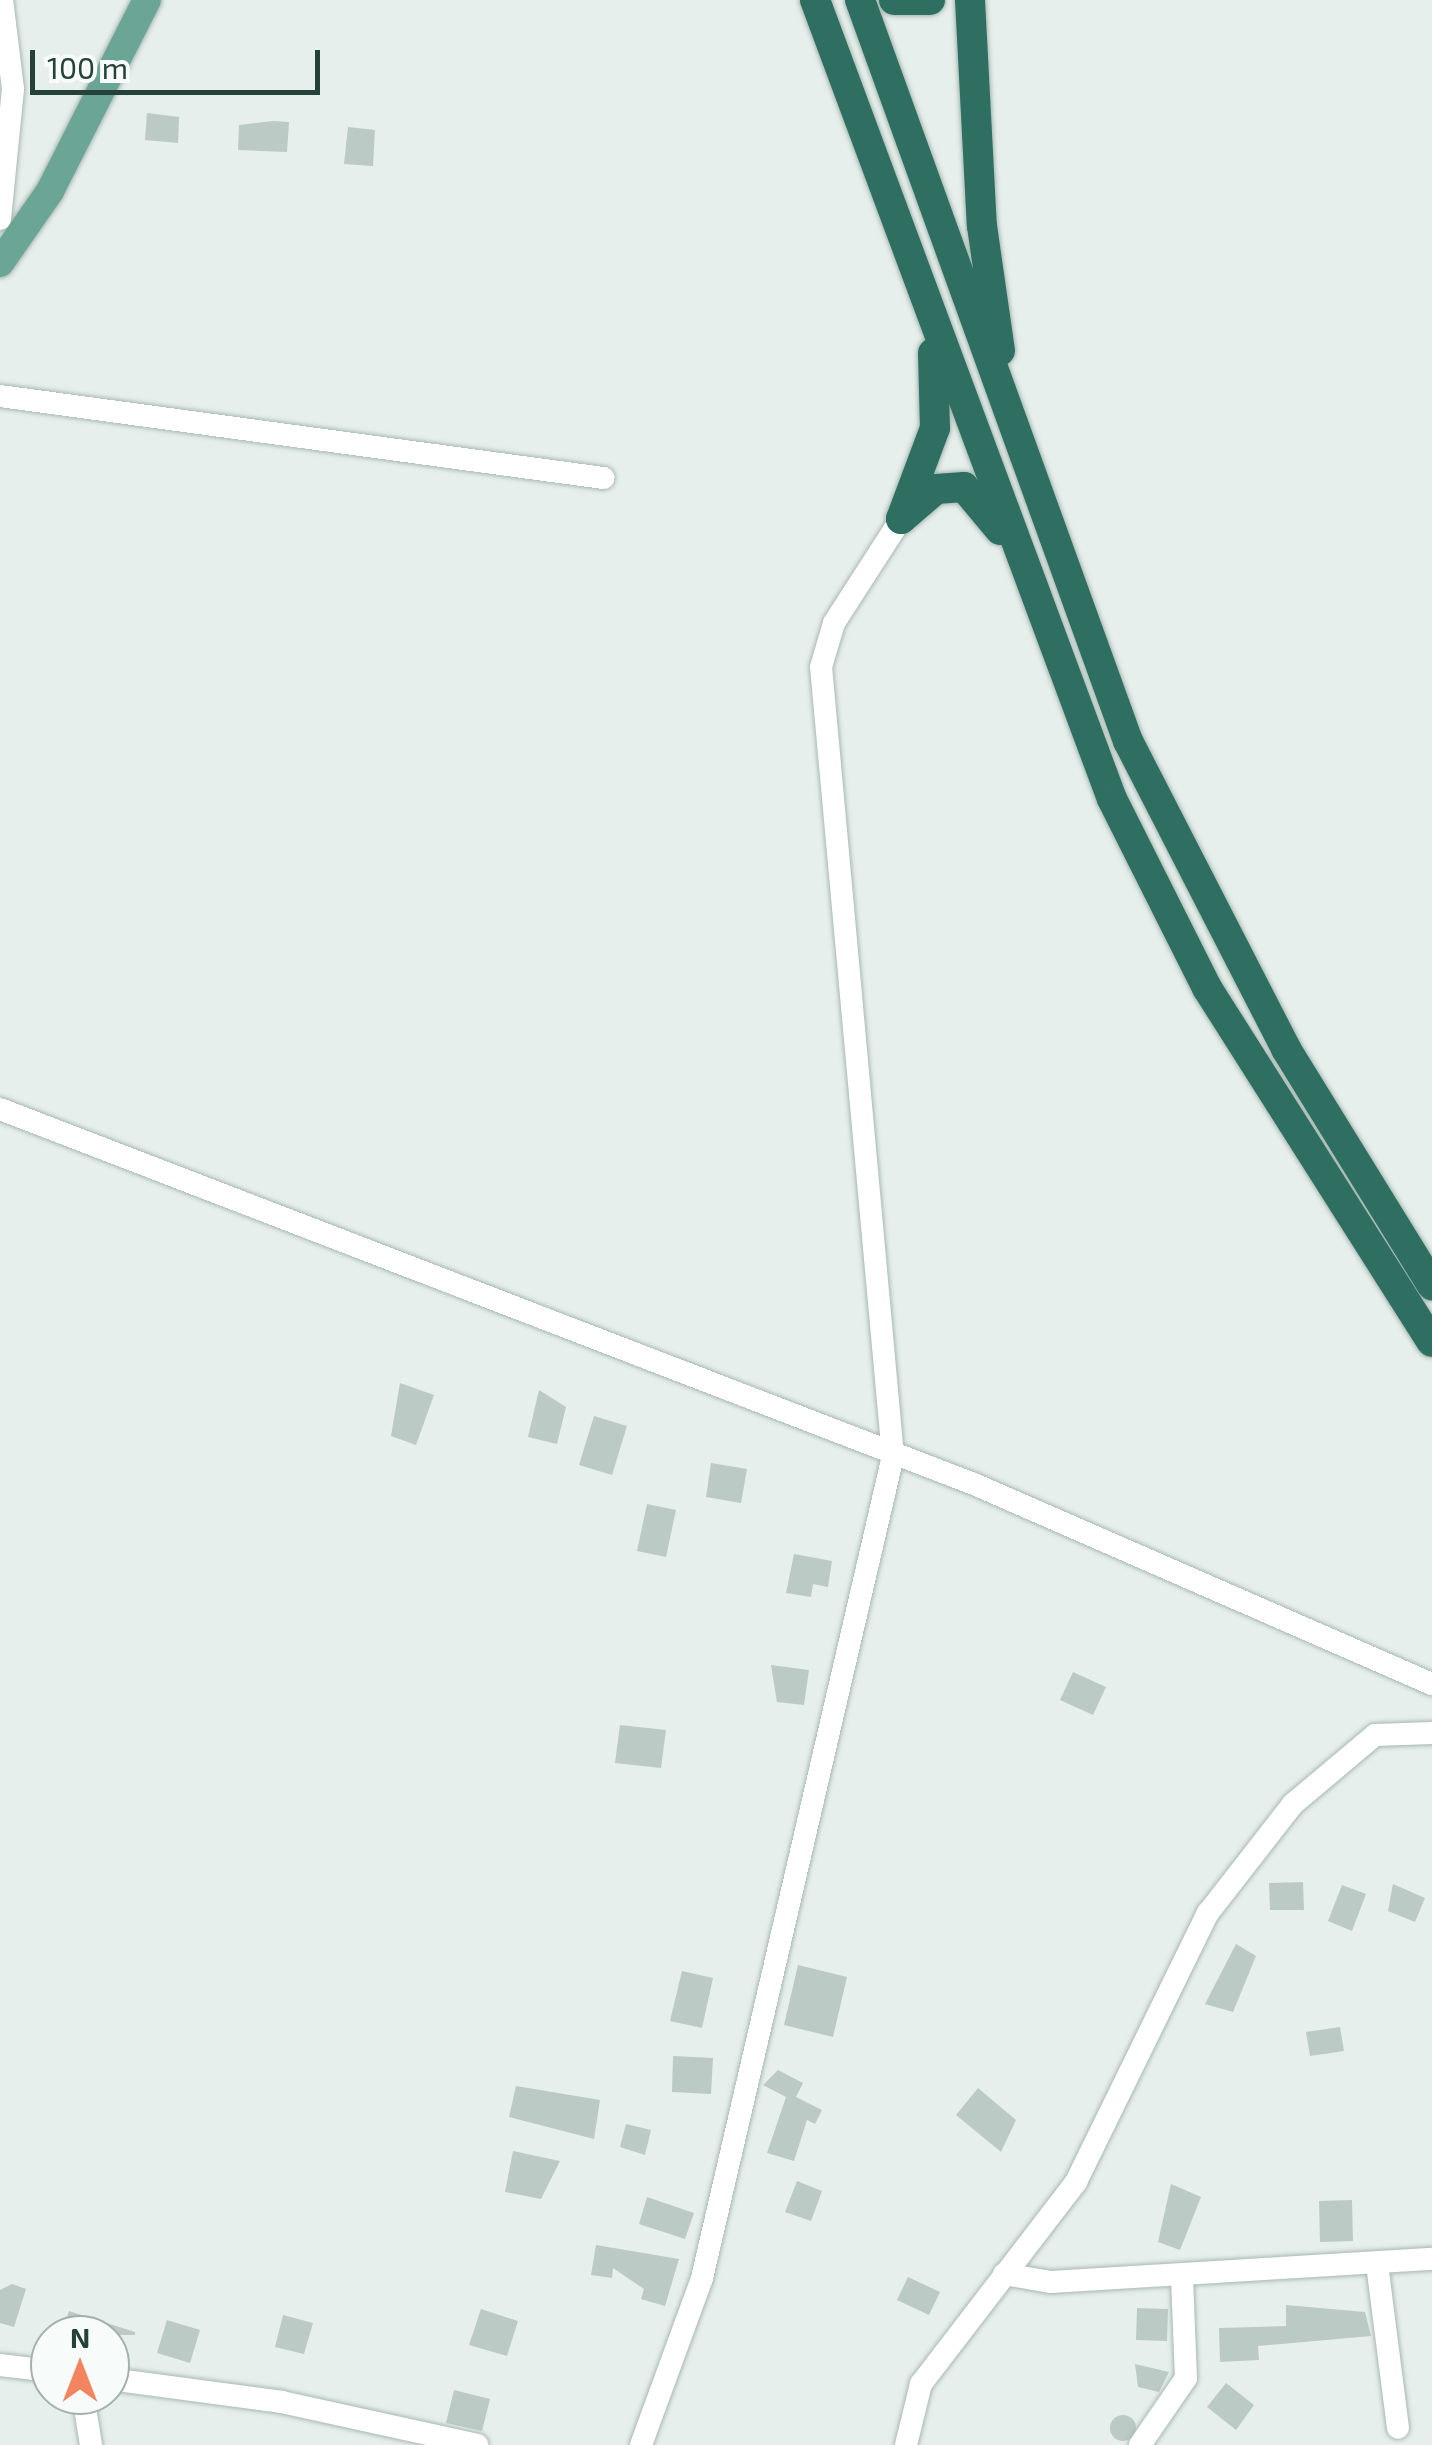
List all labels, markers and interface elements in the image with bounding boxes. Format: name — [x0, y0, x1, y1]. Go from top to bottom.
scale bar — [35, 30, 325, 92]
text: 100 m — [47, 49, 128, 85]
north arrow — [30, 2315, 130, 2415]
text: N — [70, 2320, 90, 2354]

